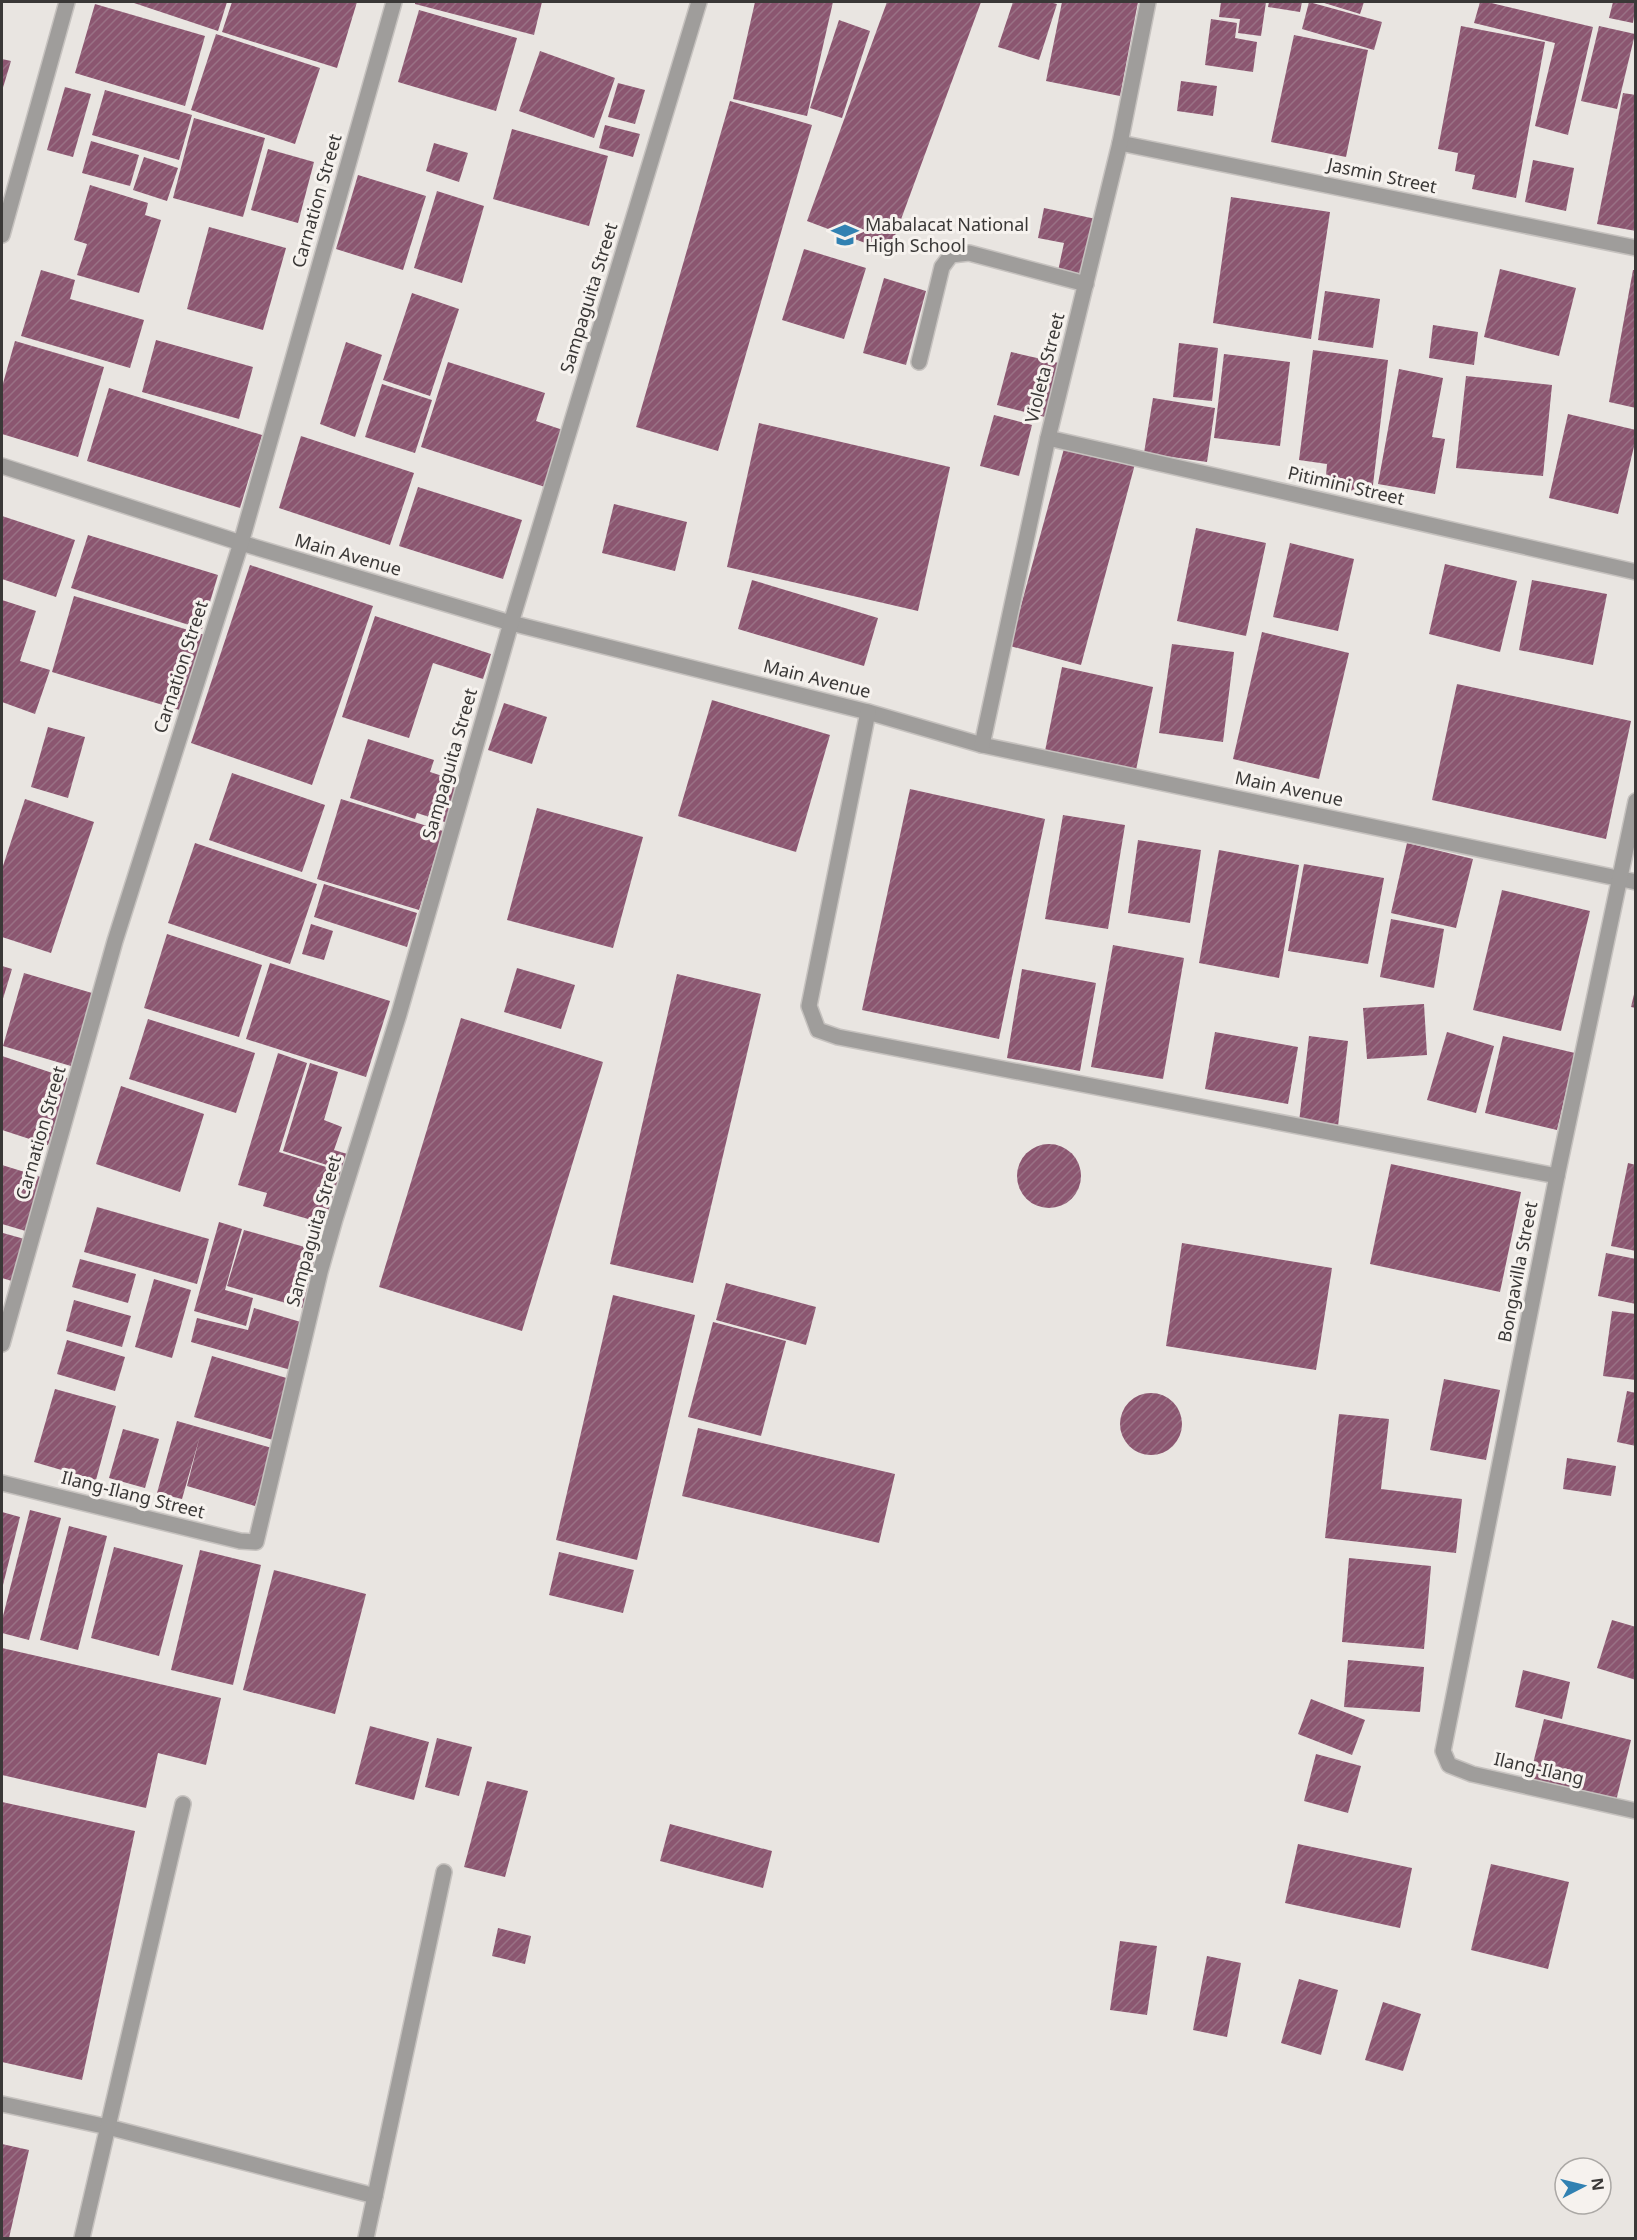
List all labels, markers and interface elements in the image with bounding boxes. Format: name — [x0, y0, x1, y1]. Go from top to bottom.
street label: Carnation Street — [285, 131, 347, 270]
street label: Jasmin Street — [1323, 151, 1440, 198]
place label: Mabalacat National High School — [865, 212, 1029, 257]
street label: Sampaguita Street — [554, 219, 623, 376]
school or university icon: Mabalacat National High School — [830, 220, 860, 250]
street label: Violeta Street — [1019, 310, 1069, 425]
street label: Pitimini Street — [1286, 460, 1407, 510]
street label: Main Avenue — [292, 527, 404, 581]
street label: Carnation Street — [147, 597, 213, 736]
street label: Main Avenue — [761, 653, 874, 703]
street label: Sampaguita Street — [416, 685, 482, 842]
street label: Main Avenue — [1233, 765, 1346, 811]
street label: Carnation Street — [9, 1063, 71, 1202]
street label: Sampaguita Street — [280, 1152, 346, 1309]
street label: Bongavilla Street — [1492, 1199, 1543, 1344]
street label: Ilang-Ilang Street — [59, 1465, 208, 1524]
street label: Ilang-Ilang — [1492, 1746, 1587, 1790]
north arrow — [1553, 2156, 1613, 2216]
text: N — [1586, 2176, 1610, 2192]

